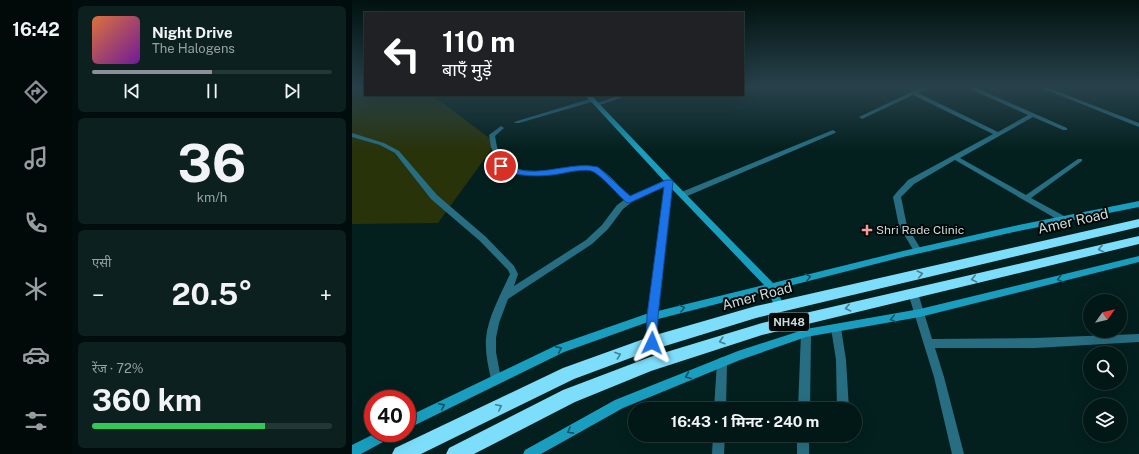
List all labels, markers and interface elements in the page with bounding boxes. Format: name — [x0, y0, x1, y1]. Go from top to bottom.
text: 16:42 — [12, 19, 60, 40]
text: Night Drive — [152, 24, 233, 41]
text: 110 m — [442, 25, 515, 58]
icon: left — [376, 28, 428, 80]
text: The Halogens — [152, 41, 235, 56]
text: बाएँ मुड़ें — [442, 59, 492, 80]
icon: directions — [22, 78, 50, 106]
icon: previous — [121, 80, 143, 102]
icon: pause — [201, 80, 223, 102]
icon: next — [281, 80, 303, 102]
text: 36 — [178, 133, 246, 194]
icon: music — [22, 144, 50, 172]
pin — [484, 149, 518, 183]
icon: arrive — [490, 155, 512, 177]
text: km/h — [197, 190, 227, 205]
street label: Amer Road — [1036, 205, 1110, 237]
icon: phone — [22, 209, 50, 237]
place label: Shri Rade Clinic — [876, 223, 964, 237]
marker: Shri Rade Clinic — [861, 224, 873, 236]
one-way arrow — [1098, 244, 1105, 253]
text: एसी — [92, 255, 111, 270]
one-way arrow — [917, 271, 923, 279]
one-way arrow — [805, 273, 811, 281]
one-way arrow — [971, 274, 978, 282]
one-way arrow — [1057, 274, 1064, 282]
icon: climate — [22, 275, 50, 303]
text: 20.5° — [172, 276, 252, 312]
street label: Amer Road — [720, 279, 794, 313]
text: − — [92, 282, 104, 308]
text: + — [320, 282, 332, 308]
north arrow — [1083, 294, 1127, 338]
map controls — [1083, 294, 1127, 442]
one-way arrow — [678, 304, 685, 313]
one-way arrow — [845, 304, 851, 312]
road number: NH48 — [769, 313, 809, 331]
one-way arrow — [890, 314, 896, 323]
position arrow — [631, 322, 673, 364]
one-way arrow — [719, 336, 726, 345]
icon: car — [22, 341, 50, 369]
one-way arrow — [555, 346, 562, 354]
button: search — [1083, 346, 1127, 390]
one-way arrow — [615, 352, 622, 360]
text: रेंज · 72% — [92, 361, 144, 376]
one-way arrow — [684, 371, 692, 379]
text: 360 km — [92, 382, 202, 418]
speed limit sign: 40 — [364, 390, 416, 442]
button: layers — [1083, 398, 1127, 442]
one-way arrow — [437, 403, 445, 411]
one-way arrow — [495, 404, 502, 412]
icon: filters — [22, 407, 50, 435]
text: 16:43 · 1 मिनट · 240 m — [671, 413, 819, 430]
one-way arrow — [567, 427, 575, 434]

